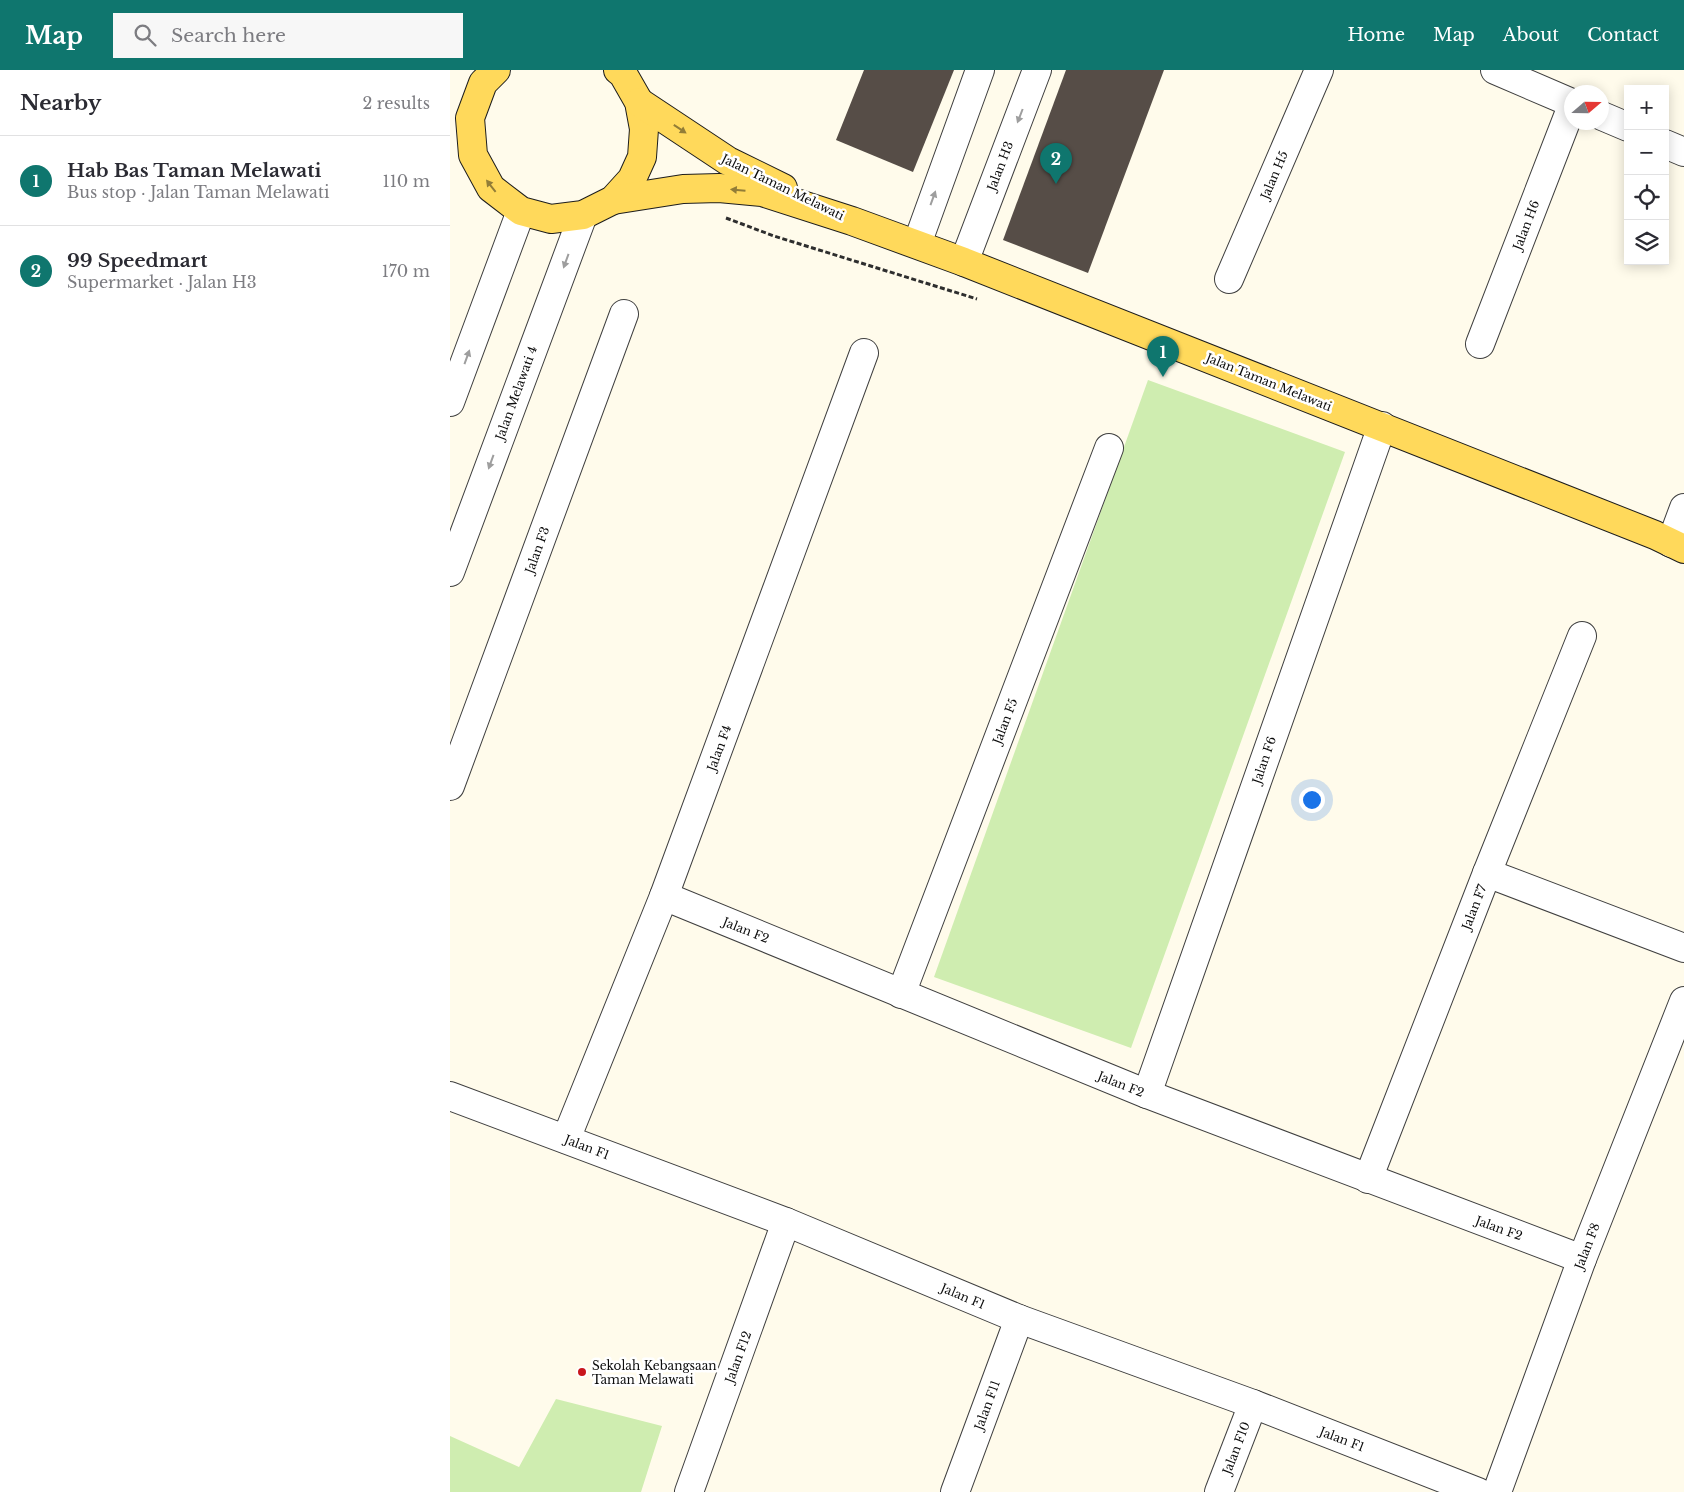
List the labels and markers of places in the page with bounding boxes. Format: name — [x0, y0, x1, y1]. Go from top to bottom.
pin: 2 — [1040, 143, 1072, 184]
pin: 1 — [1147, 336, 1179, 377]
place label: Sekolah Kebangsaan Taman Melawati — [592, 1358, 717, 1387]
marker: Sekolah Kebangsaan Taman Melawati — [576, 1366, 588, 1378]

